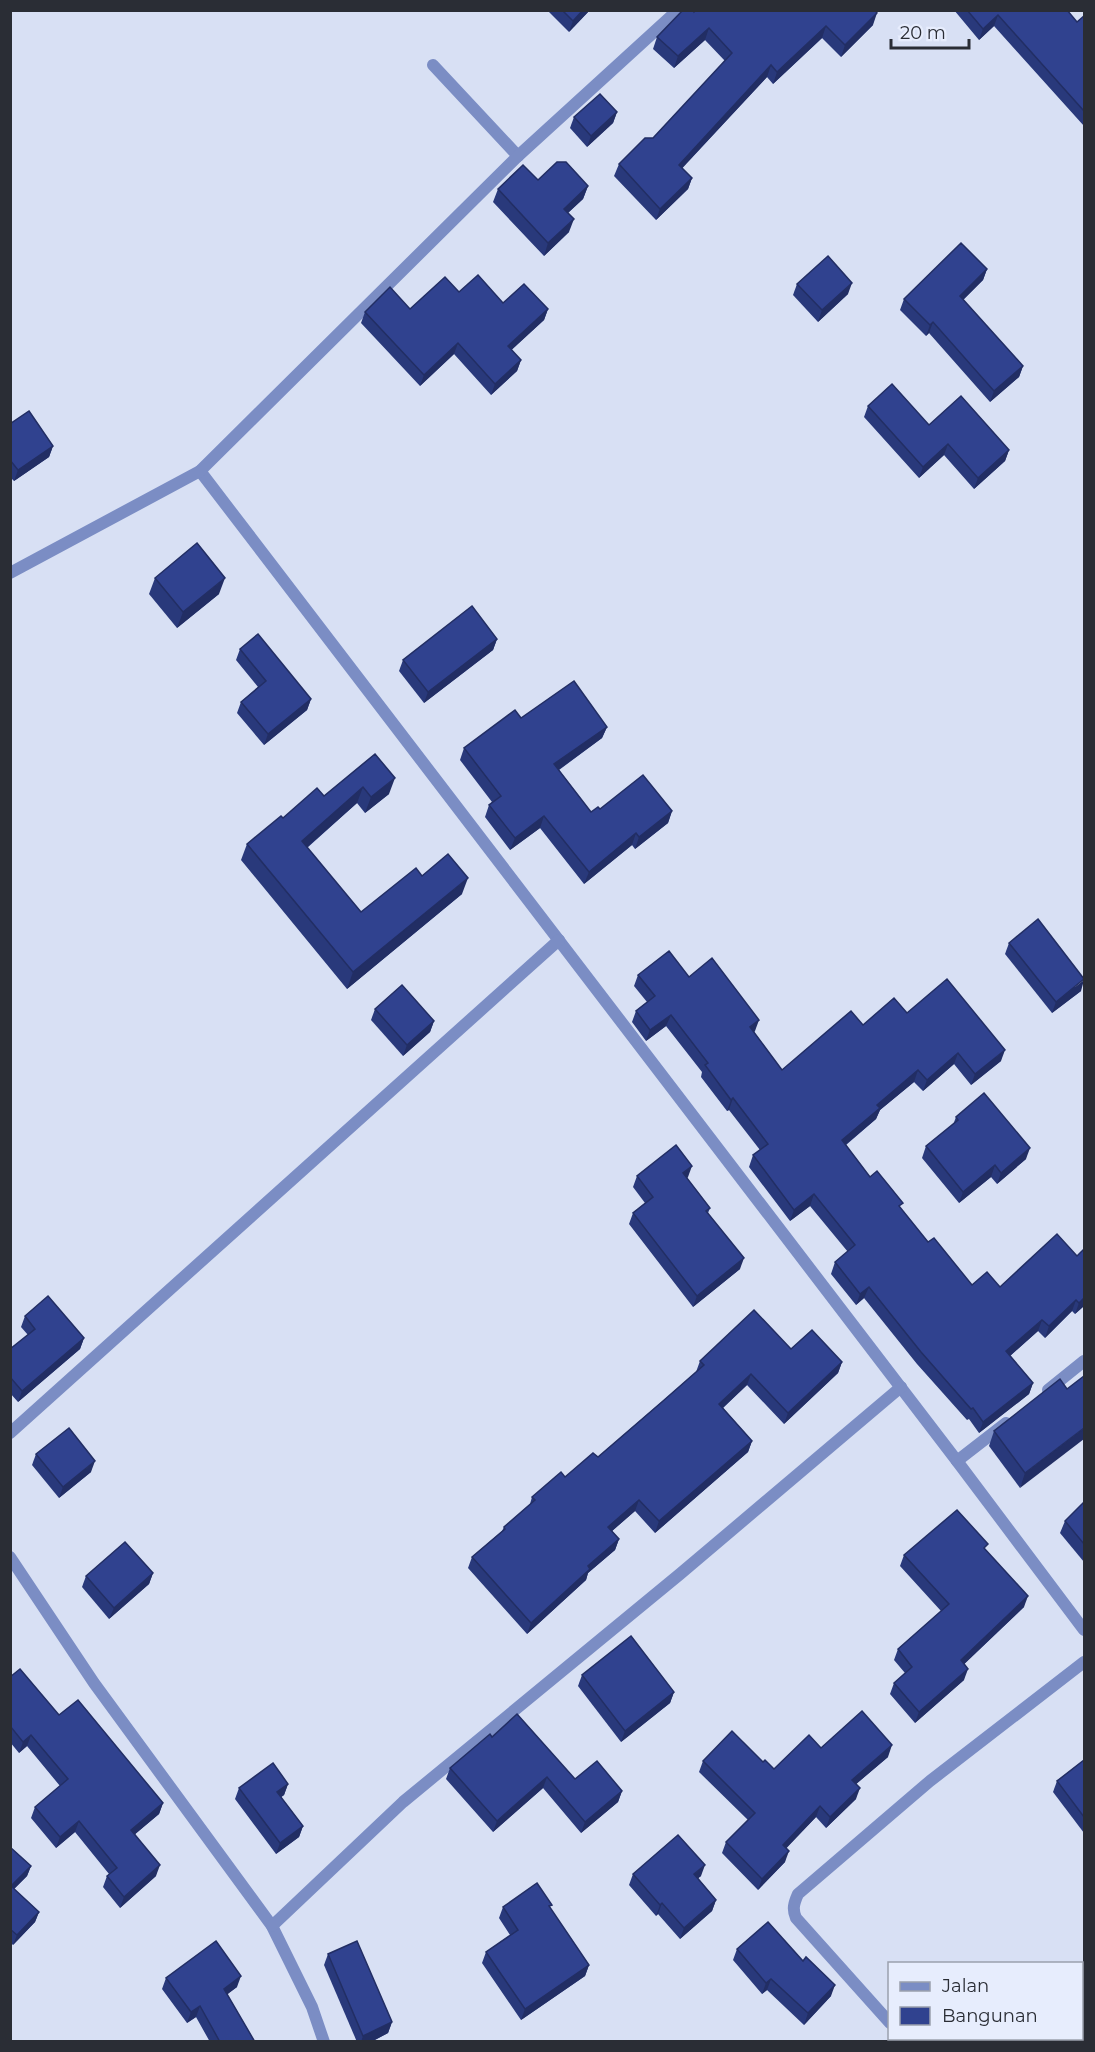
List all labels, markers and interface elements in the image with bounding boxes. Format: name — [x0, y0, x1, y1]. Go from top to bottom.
scale bar — [891, 12, 969, 50]
text: 20 m — [900, 22, 946, 44]
legend — [888, 1962, 1083, 2040]
text: Jalan — [941, 1975, 989, 1997]
text: Bangunan — [942, 2005, 1038, 2027]

